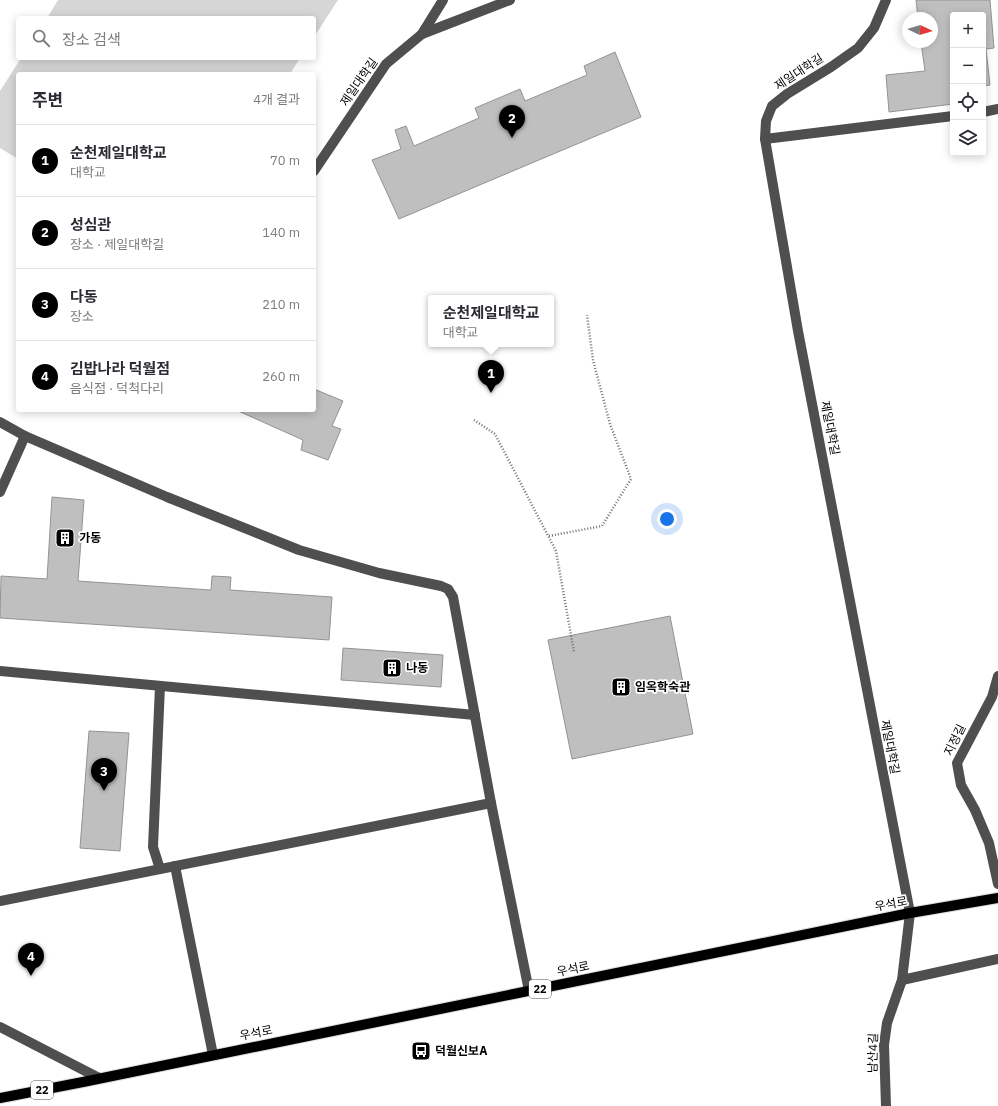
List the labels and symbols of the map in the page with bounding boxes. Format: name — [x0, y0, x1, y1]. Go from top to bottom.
north arrow — [902, 12, 938, 48]
street label: 제일대학길 — [771, 50, 826, 93]
street label: 제일대학길 — [337, 55, 381, 109]
pin: 2 — [499, 105, 525, 138]
pin: 1 — [478, 360, 504, 393]
street label: 제일대학길 — [818, 399, 843, 456]
your location — [657, 509, 677, 529]
building icon: 가동 — [54, 527, 76, 549]
place label: 가동 — [79, 530, 101, 545]
building icon: 나동 — [381, 657, 403, 679]
place label: 나동 — [406, 660, 428, 675]
building icon: 임옥학숙관 — [610, 676, 632, 698]
place label: 임옥학숙관 — [635, 679, 690, 694]
street label: 제일대학길 — [878, 718, 903, 775]
street label: 지정길 — [941, 722, 969, 758]
pin: 3 — [91, 758, 117, 791]
street label: 우석로 — [873, 893, 909, 914]
pin: 4 — [18, 943, 44, 976]
street label: 우석로 — [555, 958, 591, 979]
road number: 22 — [529, 980, 551, 998]
street label: 우석로 — [238, 1022, 274, 1043]
street label: 남산4길 — [865, 1033, 880, 1073]
bus stop icon: 덕월신보A — [410, 1040, 432, 1062]
place label: 덕월신보A — [435, 1043, 487, 1058]
road number: 22 — [31, 1081, 53, 1099]

